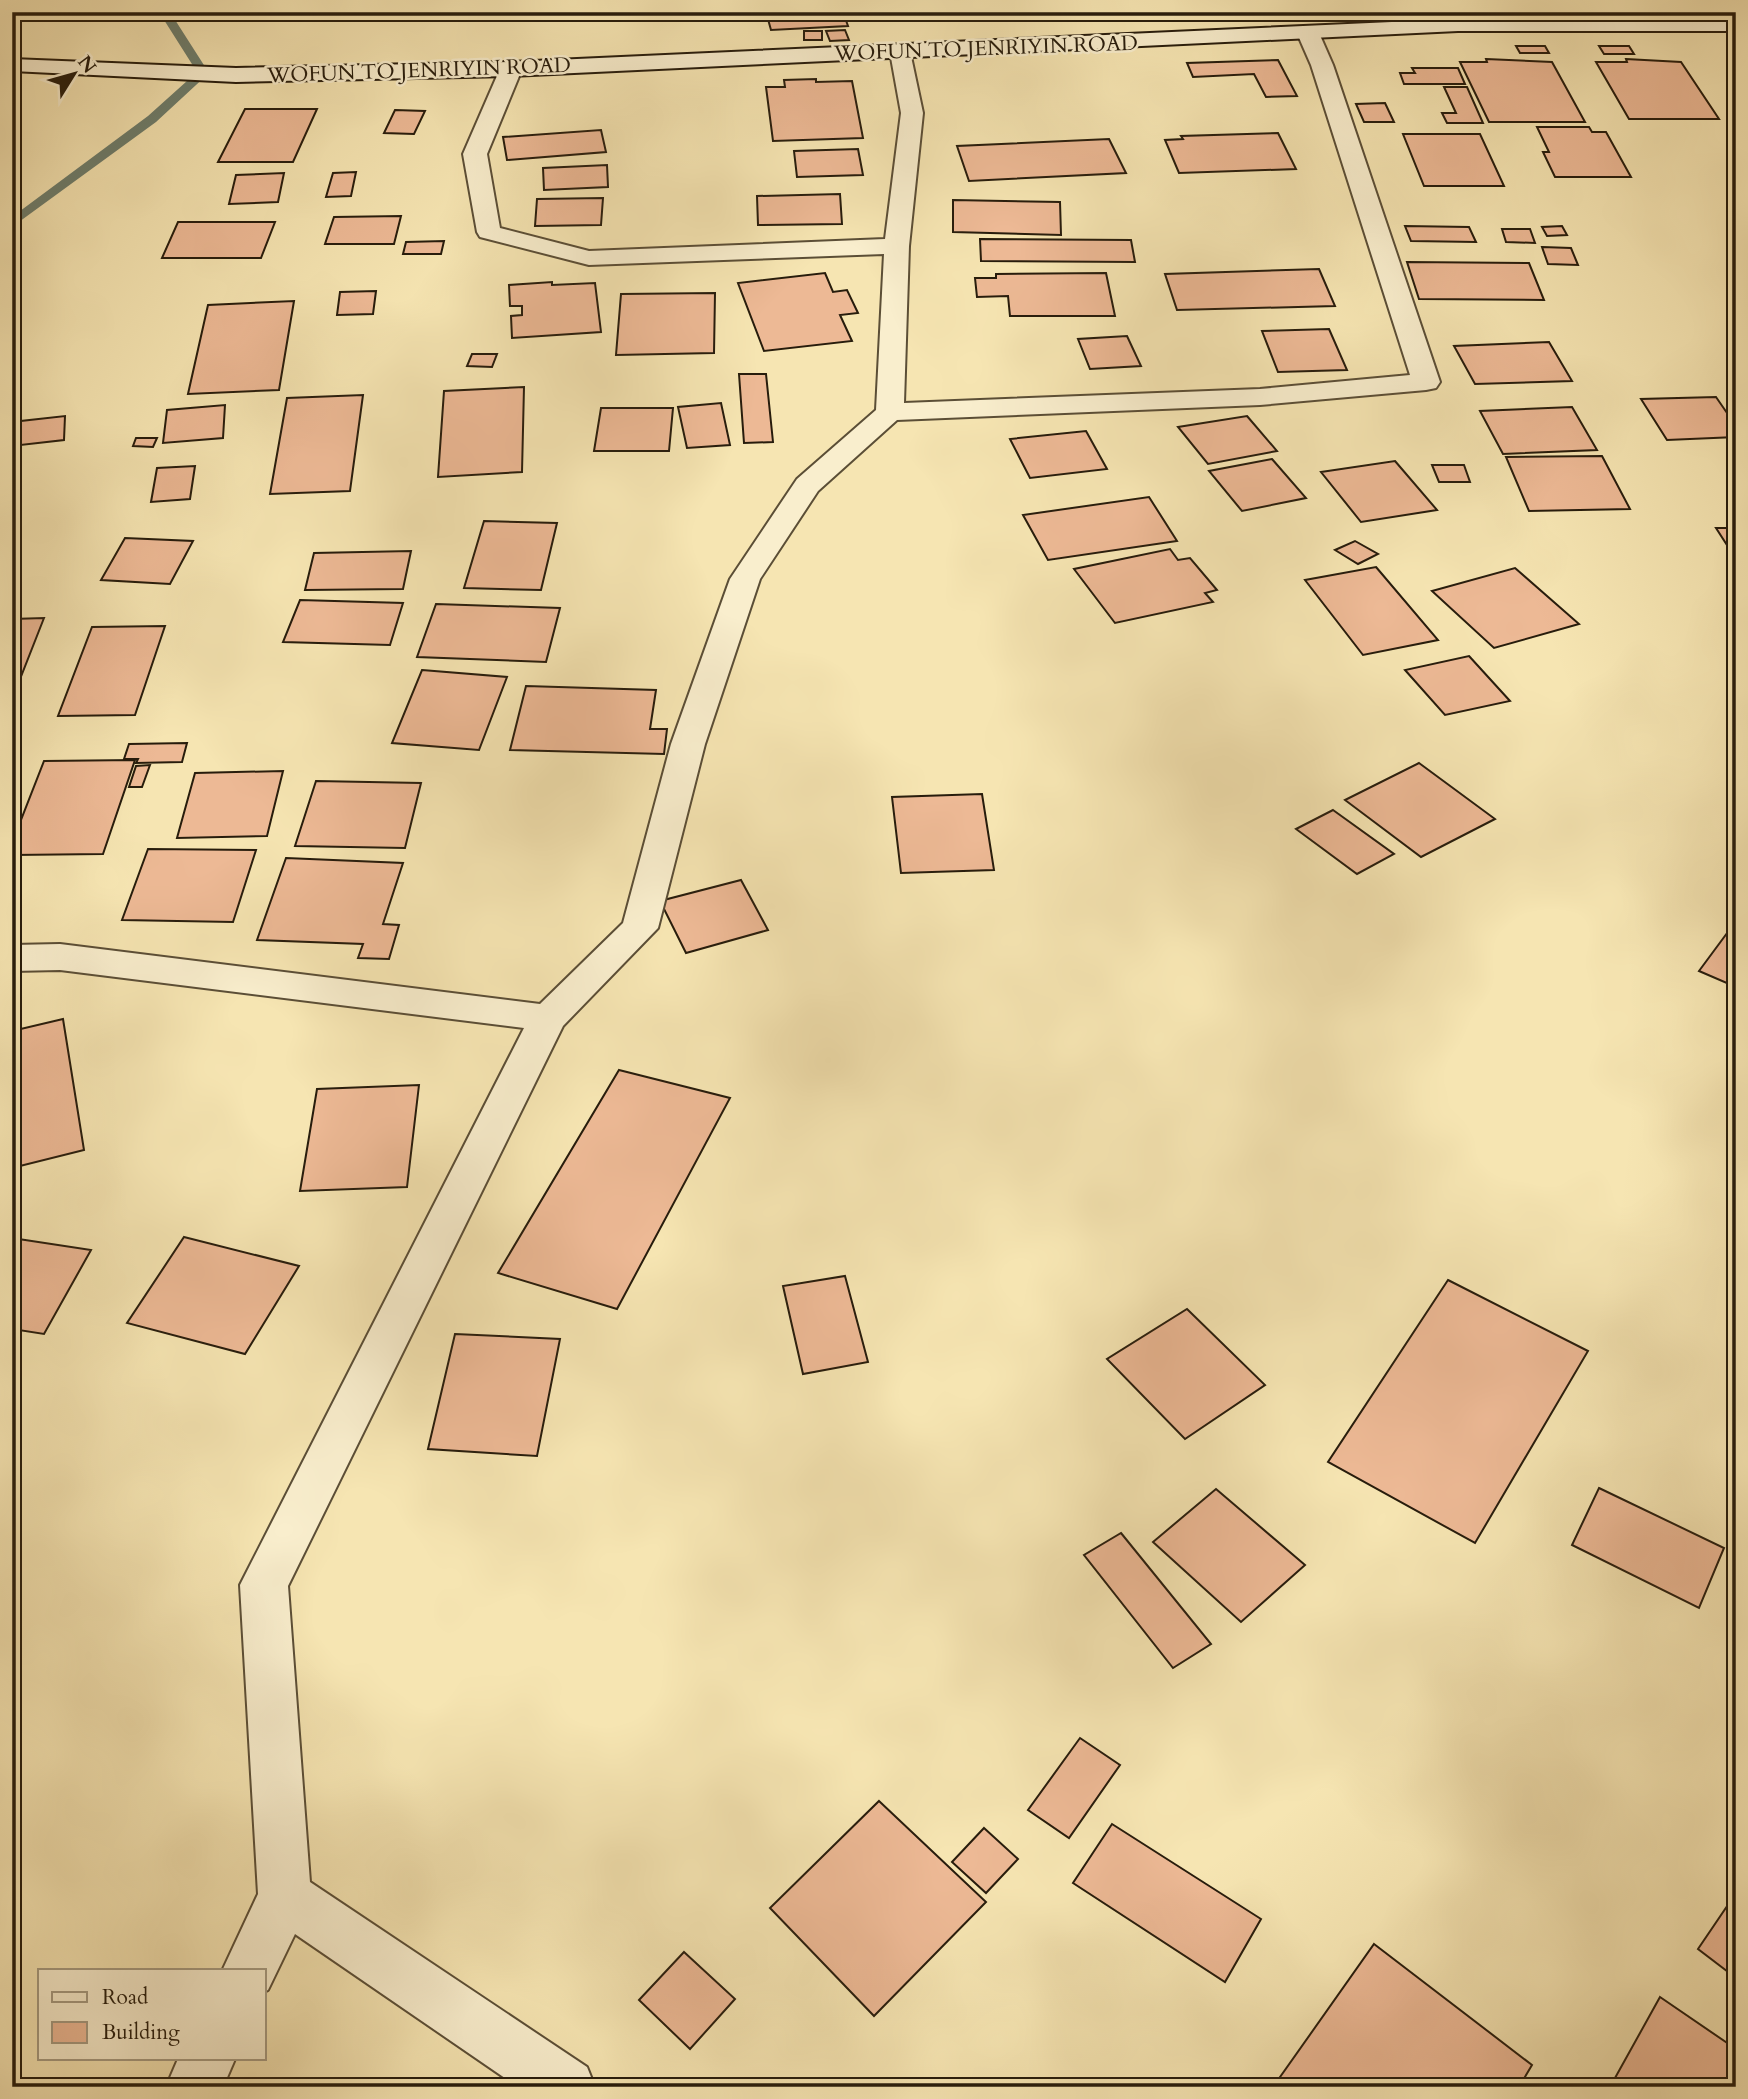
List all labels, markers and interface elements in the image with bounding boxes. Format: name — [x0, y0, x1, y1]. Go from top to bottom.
street label: WOFUN TO JENRIYIN ROAD — [833, 29, 1138, 68]
north arrow — [38, 38, 108, 108]
text: N — [71, 50, 102, 79]
street label: WOFUN TO JENRIYIN ROAD — [266, 51, 571, 90]
legend — [38, 1969, 266, 2060]
text: Road — [102, 1983, 148, 2012]
text: Building — [102, 2018, 180, 2047]

